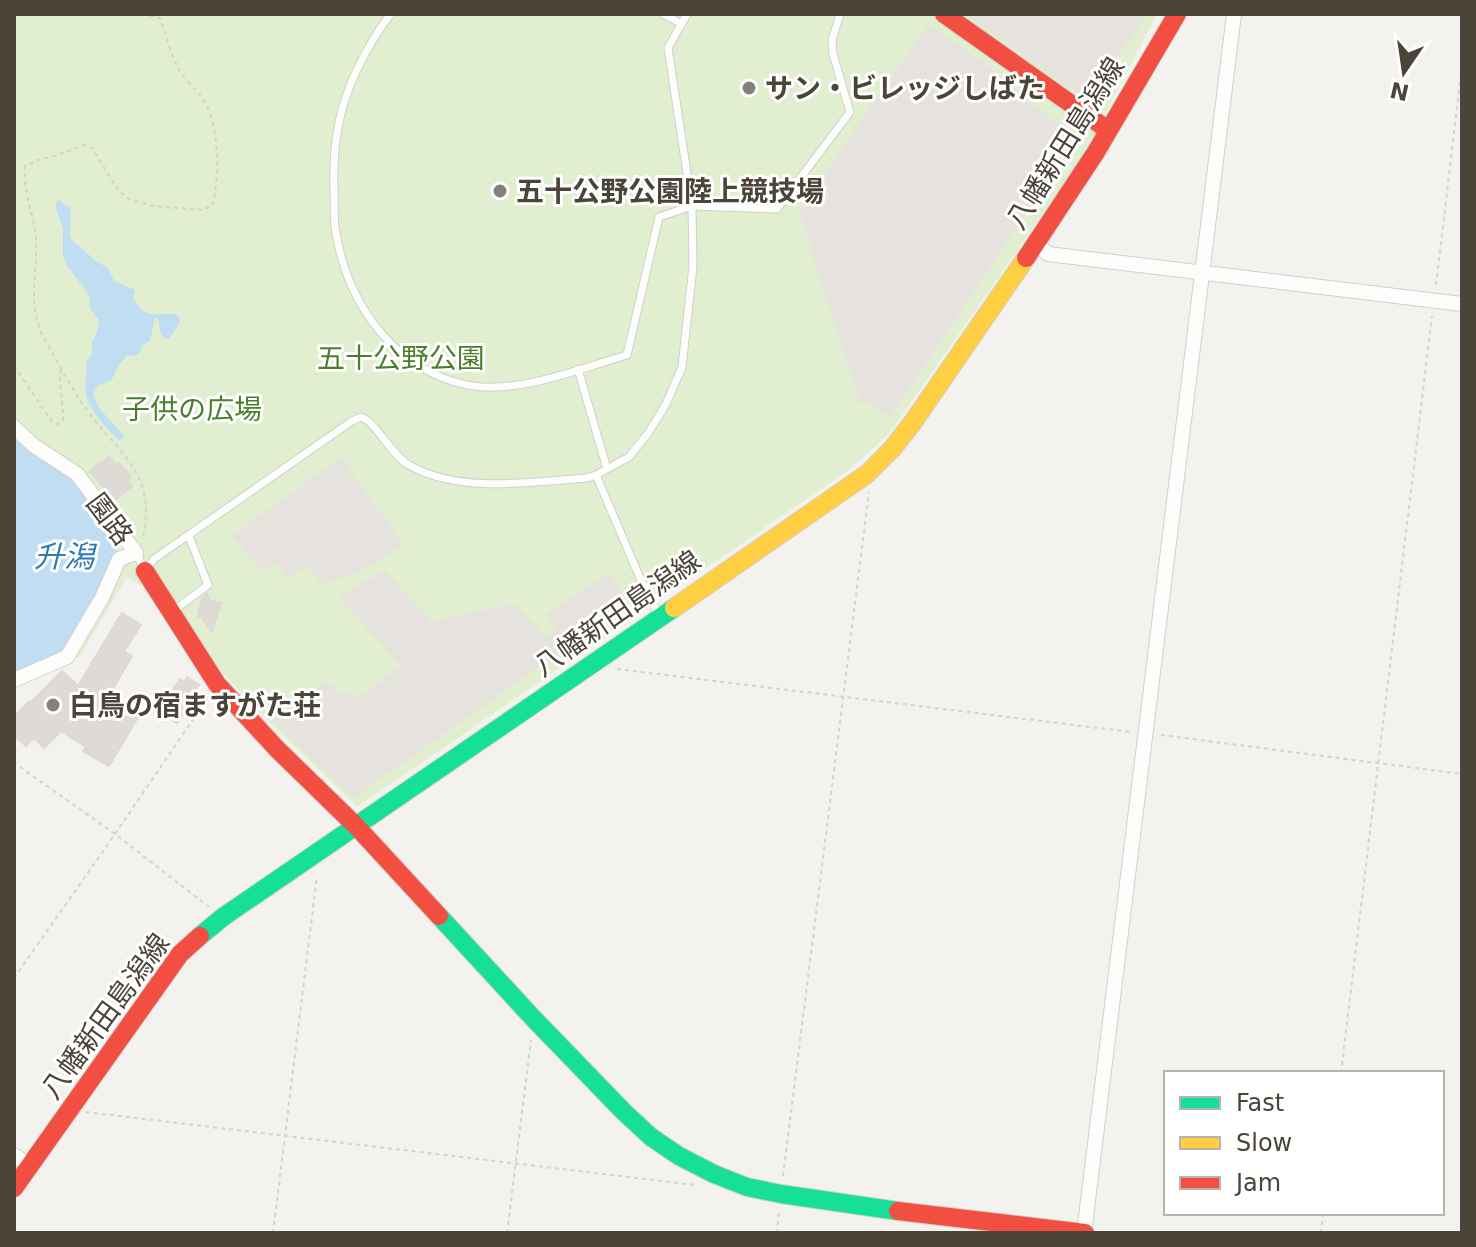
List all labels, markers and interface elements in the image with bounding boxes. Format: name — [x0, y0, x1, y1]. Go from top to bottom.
north arrow — [1364, 32, 1444, 112]
street label: 八幡新田島潟線 — [999, 51, 1131, 235]
place label: サン・ビレッジしばた — [765, 72, 1045, 105]
text: N — [1388, 77, 1411, 105]
marker: サン・ビレッジしばた — [740, 79, 758, 97]
place label: 五十公野公園陸上競技場 — [516, 175, 824, 208]
marker: 五十公野公園陸上競技場 — [491, 182, 509, 200]
park label: 五十公野公園 — [317, 342, 485, 375]
park label: 子供の広場 — [122, 393, 262, 426]
street label: 園路 — [80, 487, 140, 552]
water label: 升潟 — [34, 539, 98, 574]
street label: 八幡新田島潟線 — [528, 544, 707, 683]
place label: 白鳥の宿ますがた荘 — [69, 689, 321, 722]
marker: 白鳥の宿ますがた荘 — [44, 696, 62, 714]
street label: 八幡新田島潟線 — [34, 927, 176, 1105]
legend — [1164, 1071, 1444, 1215]
text: Fast — [1236, 1089, 1284, 1117]
text: Slow — [1236, 1129, 1292, 1157]
text: Jam — [1234, 1169, 1281, 1197]

